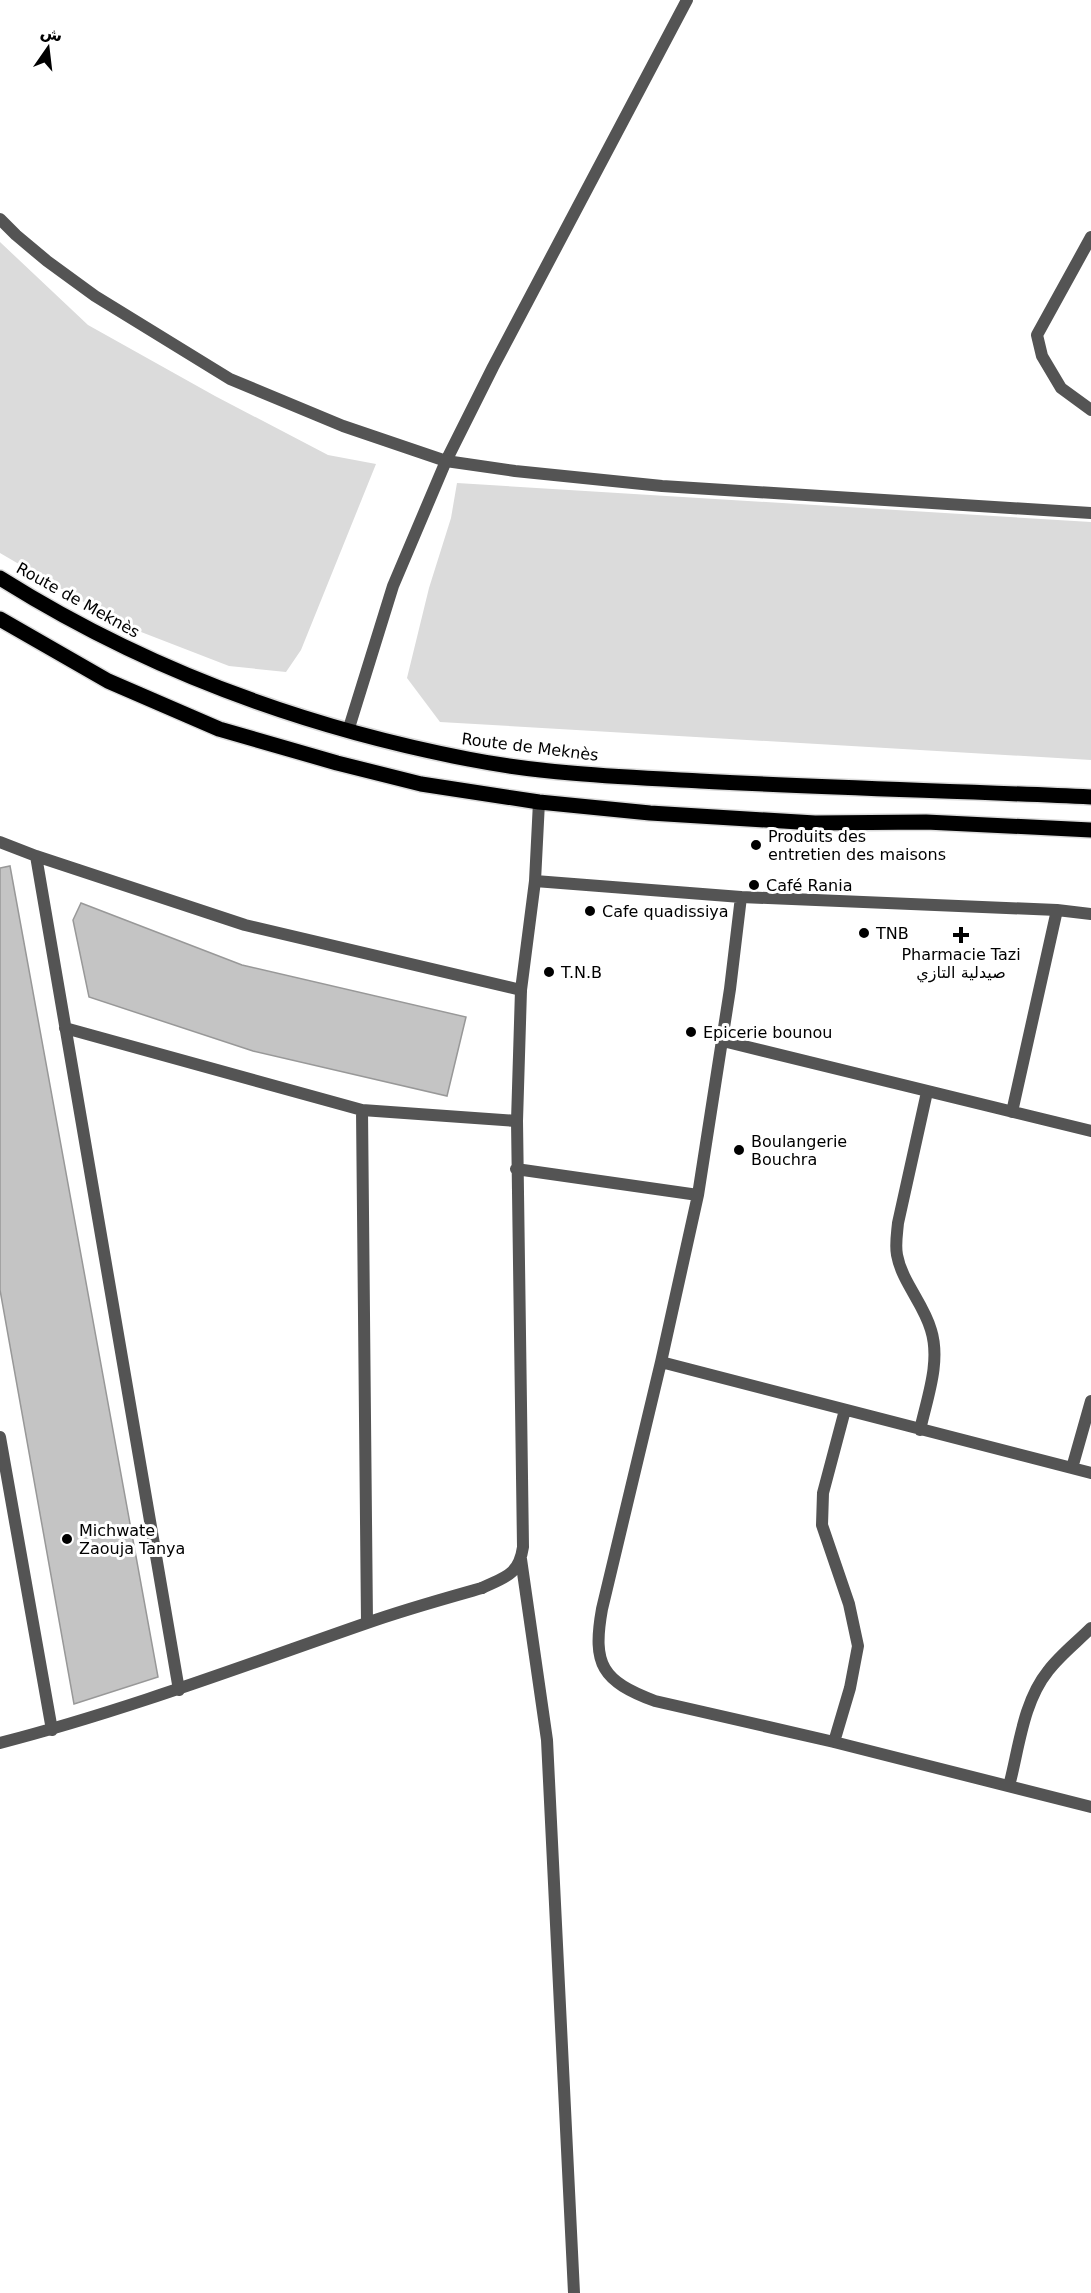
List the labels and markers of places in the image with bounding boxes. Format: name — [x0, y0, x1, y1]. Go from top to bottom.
place label: Produits des entretien des maisons — [768, 827, 946, 864]
marker: Produits des entretien des maisons — [749, 838, 763, 852]
place label: Café Rania — [766, 876, 853, 895]
marker: Café Rania — [747, 878, 761, 892]
place label: Cafe quadissiya — [602, 902, 729, 921]
marker: Cafe quadissiya — [583, 904, 597, 918]
place label: TNB — [875, 924, 909, 943]
marker: TNB — [857, 926, 871, 940]
marker: Pharmacie Tazi صيدلية التازي — [954, 928, 968, 942]
place label: Pharmacie Tazi صيدلية التازي — [901, 945, 1021, 983]
place label: T.N.B — [560, 963, 602, 982]
marker: T.N.B — [542, 965, 556, 979]
place label: Epicerie bounou — [703, 1023, 832, 1042]
marker: Epicerie bounou — [684, 1025, 698, 1039]
place label: Boulangerie Bouchra — [751, 1132, 847, 1169]
marker: Boulangerie Bouchra — [732, 1143, 746, 1157]
place label: Michwate Zaouja Tanya — [79, 1521, 185, 1558]
marker: Michwate Zaouja Tanya — [60, 1532, 74, 1546]

